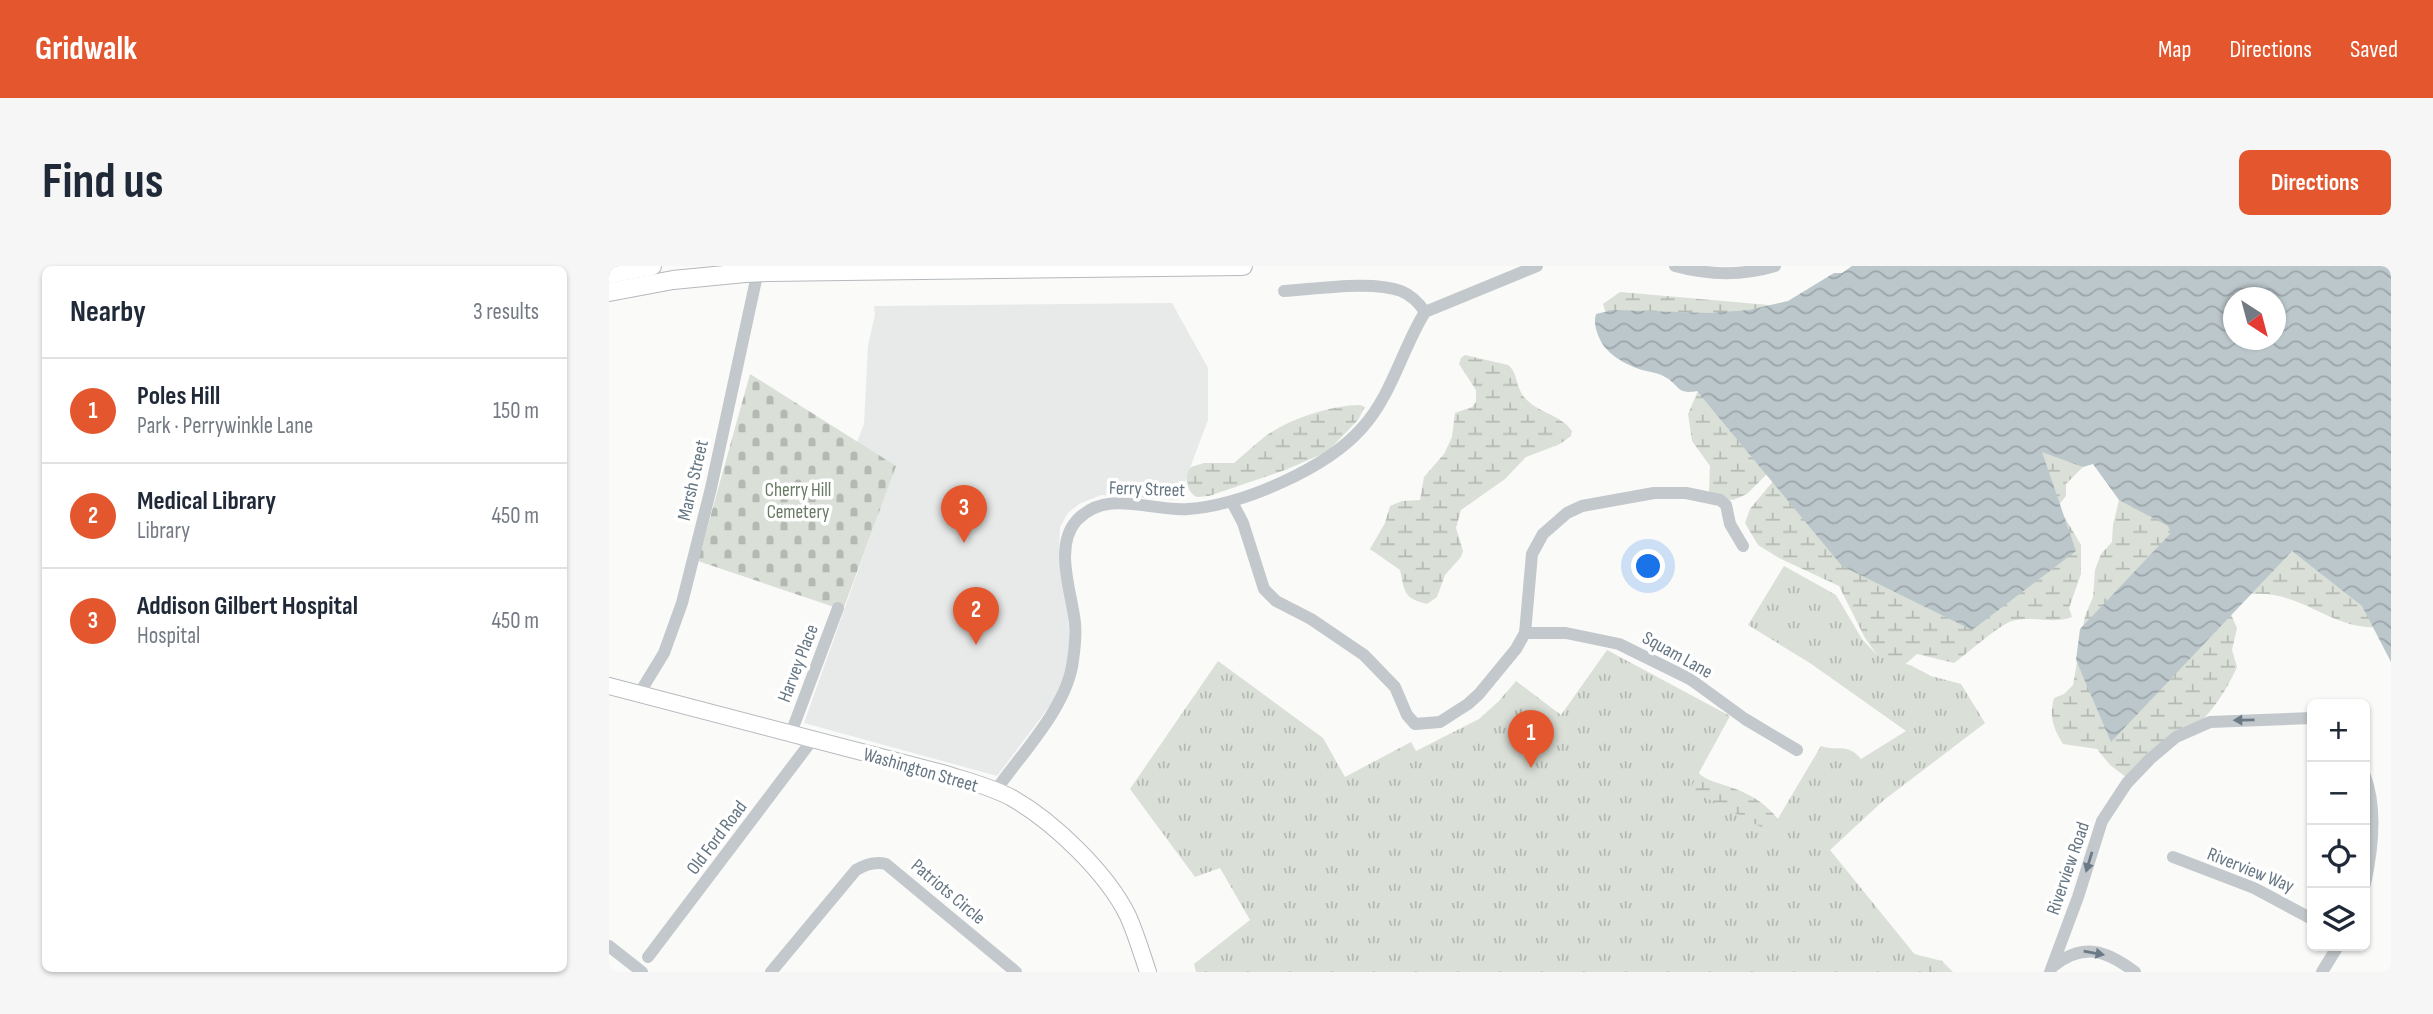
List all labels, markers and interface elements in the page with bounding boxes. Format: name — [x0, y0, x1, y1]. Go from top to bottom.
text: Gridwalk — [35, 29, 137, 69]
text: Map — [2158, 35, 2191, 64]
text: Directions — [2229, 35, 2312, 64]
text: Saved — [2350, 35, 2398, 64]
button: Directions — [2239, 150, 2391, 215]
text: Find us — [42, 153, 164, 212]
north arrow — [2223, 287, 2286, 350]
text: Nearby — [70, 294, 146, 330]
text: 3 results — [473, 298, 539, 326]
text: Poles Hill — [137, 381, 220, 412]
text: 1 — [88, 397, 98, 425]
text: 150 m — [493, 397, 539, 425]
text: Park · Perrywinkle Lane — [137, 412, 313, 440]
street label: Marsh Street — [673, 438, 714, 523]
street label: Ferry Street — [1109, 477, 1186, 502]
park label: Cherry Hill Cemetery — [765, 479, 831, 524]
pin: 3 — [941, 485, 987, 543]
text: Medical Library — [137, 486, 276, 517]
text: 2 — [88, 502, 98, 530]
text: 450 m — [491, 502, 539, 530]
text: Library — [137, 517, 190, 545]
your location — [1631, 549, 1665, 583]
pin: 2 — [953, 587, 999, 645]
text: Addison Gilbert Hospital — [137, 591, 358, 622]
text: 3 — [88, 607, 98, 635]
text: 450 m — [491, 607, 539, 635]
street label: Harvey Place — [773, 621, 824, 706]
text: Hospital — [137, 622, 200, 650]
street label: Squam Lane — [1638, 627, 1716, 684]
map controls — [2307, 699, 2370, 951]
button: + — [2307, 699, 2370, 762]
pin: 1 — [1508, 710, 1554, 768]
one-way arrow — [2233, 714, 2255, 726]
street label: Washington Street — [861, 743, 981, 798]
button: − — [2307, 762, 2370, 825]
street label: Old Ford Road — [682, 796, 752, 879]
street label: Riverview Road — [2042, 819, 2095, 918]
button: locate — [2307, 825, 2370, 888]
street label: Riverview Way — [2204, 843, 2298, 898]
one-way arrow — [2084, 852, 2094, 873]
street label: Patriots Circle — [906, 854, 990, 930]
button: layers — [2307, 888, 2370, 951]
one-way arrow — [2083, 948, 2105, 959]

